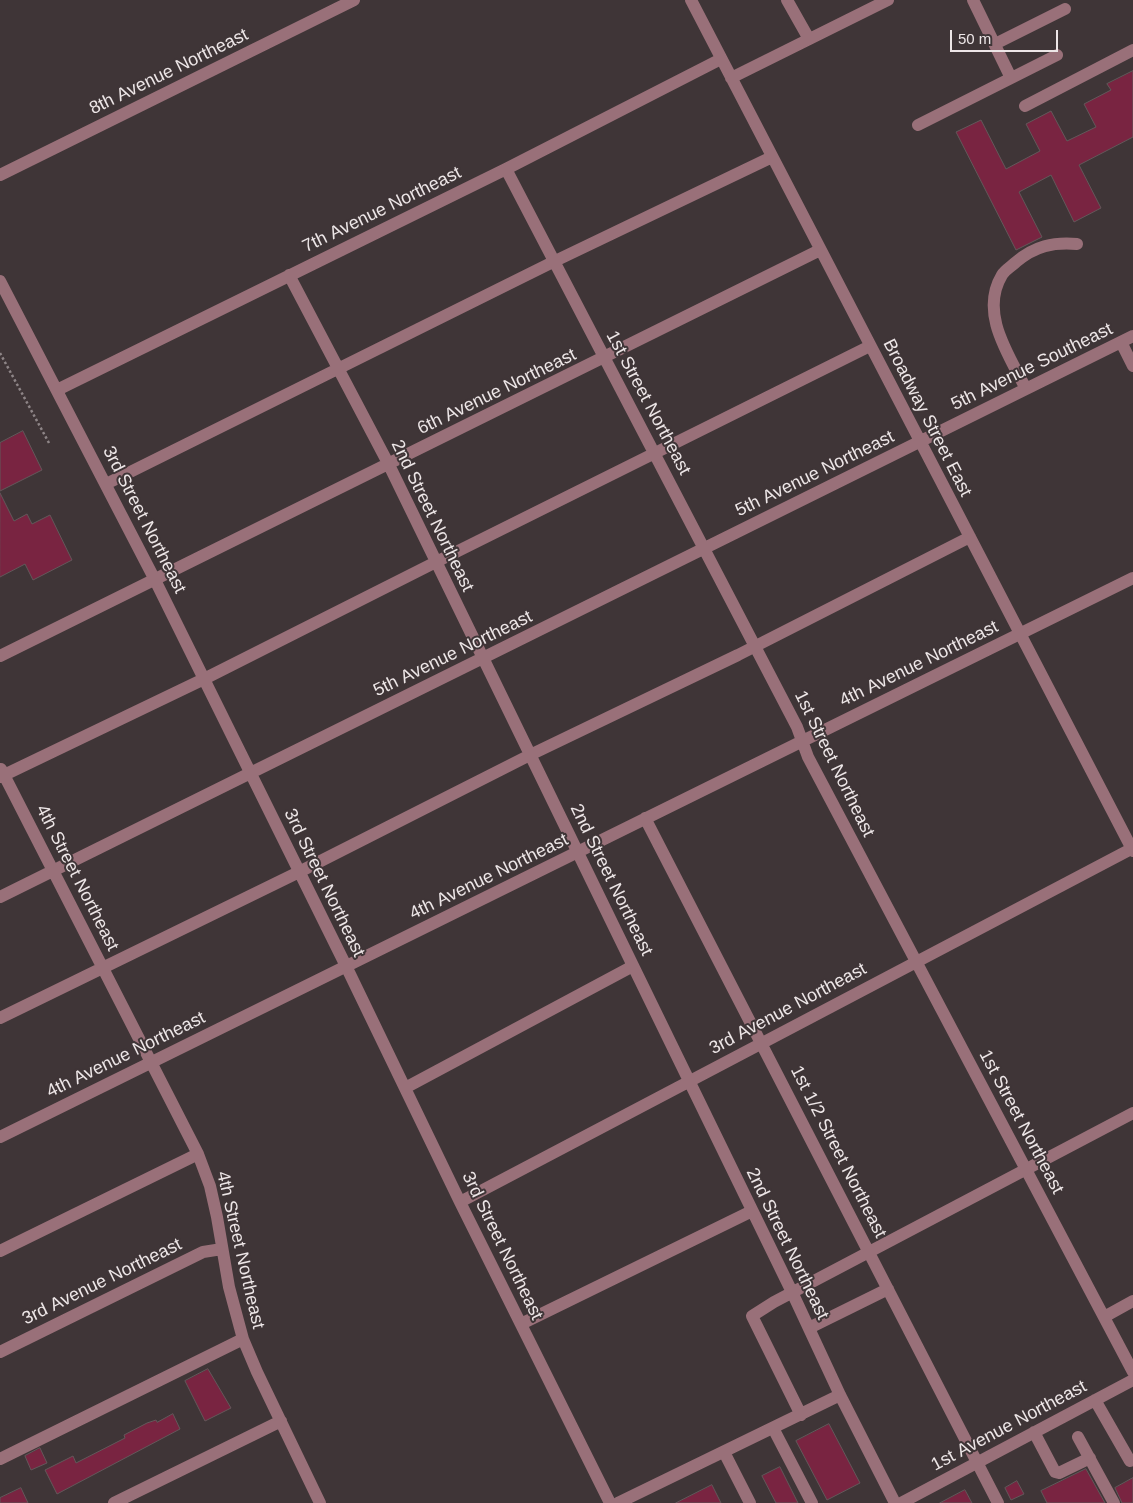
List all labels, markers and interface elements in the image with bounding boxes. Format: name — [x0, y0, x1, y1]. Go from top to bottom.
scale bar — [953, 20, 1060, 52]
street label: 8th Avenue Northeast — [86, 24, 252, 120]
text: 50 m — [958, 30, 991, 47]
street label: 7th Avenue Northeast — [299, 162, 465, 258]
street label: 5th Avenue Southeast — [948, 319, 1116, 415]
street label: 1st Street Northeast — [601, 327, 695, 479]
street label: Broadway Street East — [878, 336, 976, 500]
street label: 6th Avenue Northeast — [414, 344, 580, 440]
street label: 5th Avenue Northeast — [732, 426, 898, 522]
street label: 2nd Street Northeast — [386, 437, 478, 595]
street label: 3rd Street Northeast — [98, 443, 190, 597]
street label: 5th Avenue Northeast — [370, 606, 536, 702]
street label: 4th Avenue Northeast — [836, 616, 1002, 712]
street label: 1st Street Northeast — [789, 687, 879, 841]
street label: 4th Street Northeast — [31, 801, 123, 955]
street label: 2nd Street Northeast — [565, 801, 657, 959]
street label: 3rd Street Northeast — [279, 805, 369, 961]
street label: 4th Avenue Northeast — [406, 829, 572, 925]
street label: 3rd Avenue Northeast — [706, 958, 870, 1060]
street label: 4th Avenue Northeast — [43, 1007, 209, 1103]
street label: 1st Street Northeast — [974, 1046, 1068, 1198]
street label: 1st 1/2 Street Northeast — [785, 1062, 891, 1242]
street label: 2nd Street Northeast — [741, 1165, 833, 1323]
street label: 3rd Street Northeast — [457, 1168, 547, 1324]
street label: 4th Street Northeast — [211, 1169, 269, 1331]
street label: 3rd Avenue Northeast — [19, 1234, 185, 1330]
street label: 1st Avenue Northeast — [928, 1376, 1090, 1476]

